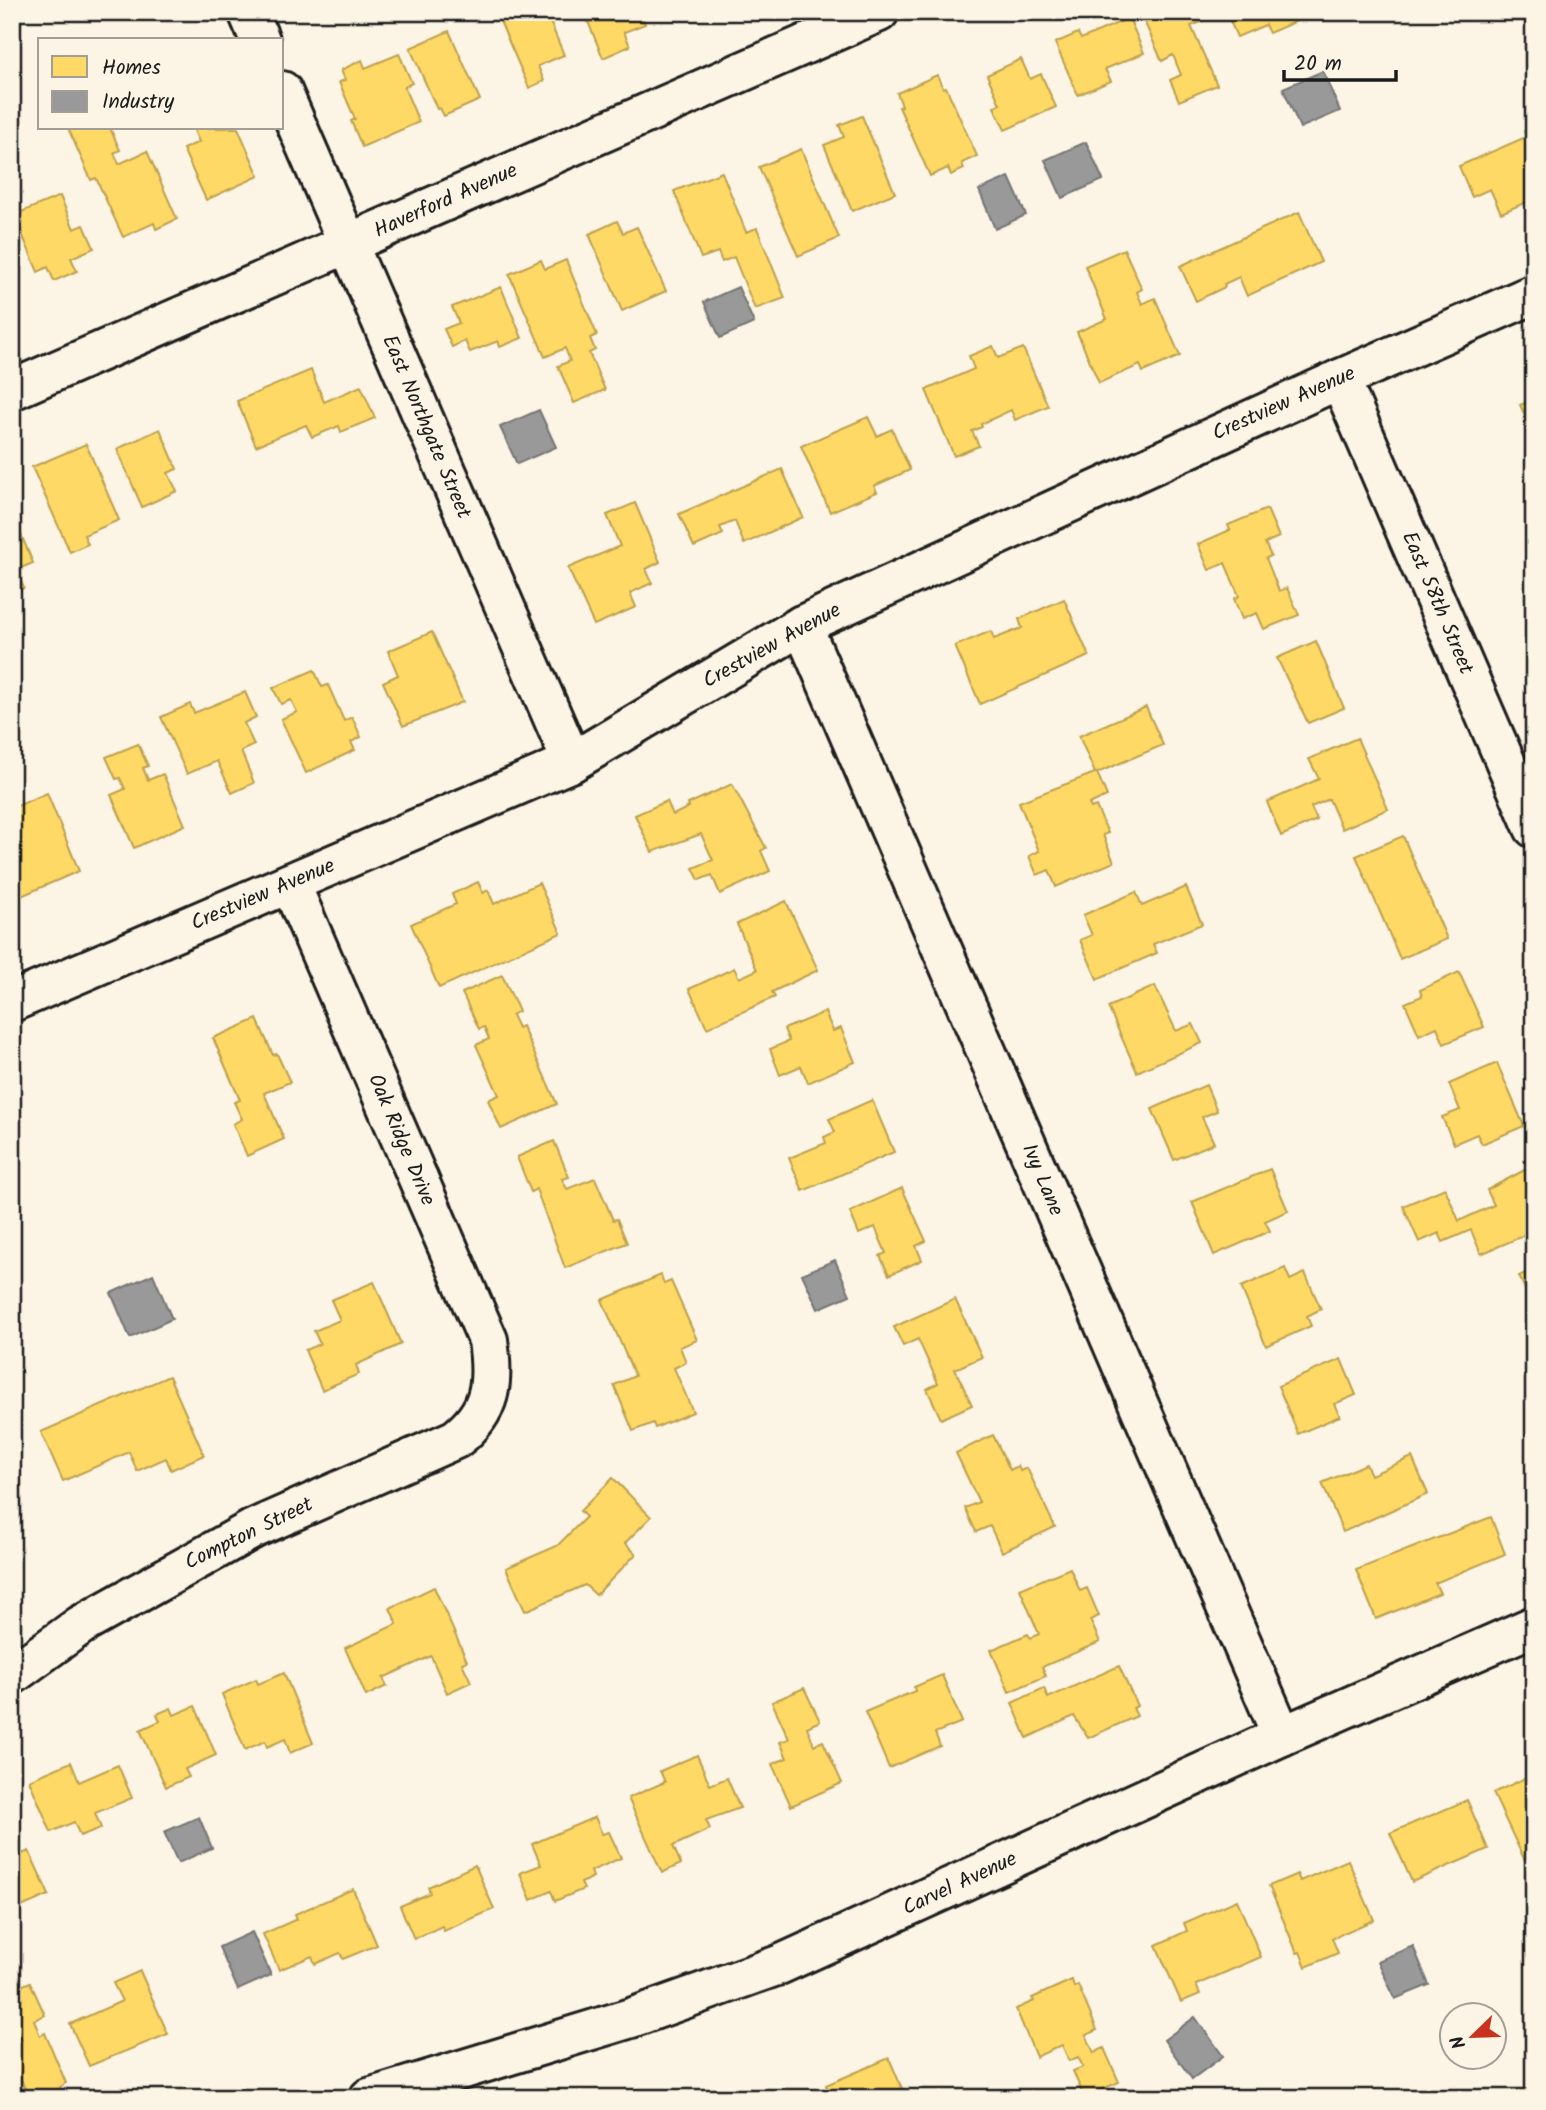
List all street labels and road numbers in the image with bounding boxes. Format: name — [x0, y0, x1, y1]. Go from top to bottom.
street label: Haverford Avenue — [369, 154, 524, 247]
street label: East Northgate Street — [372, 330, 480, 525]
street label: Crestview Avenue — [1207, 357, 1361, 450]
street label: East 58th Street — [1392, 526, 1482, 680]
street label: Crestview Avenue — [697, 594, 848, 698]
street label: Crestview Avenue — [186, 850, 341, 940]
street label: Oak Ridge Drive — [358, 1069, 444, 1212]
street label: Ivy Lane — [1012, 1139, 1072, 1222]
street label: Compton Street — [179, 1488, 320, 1579]
street label: Carvel Avenue — [897, 1843, 1023, 1925]

